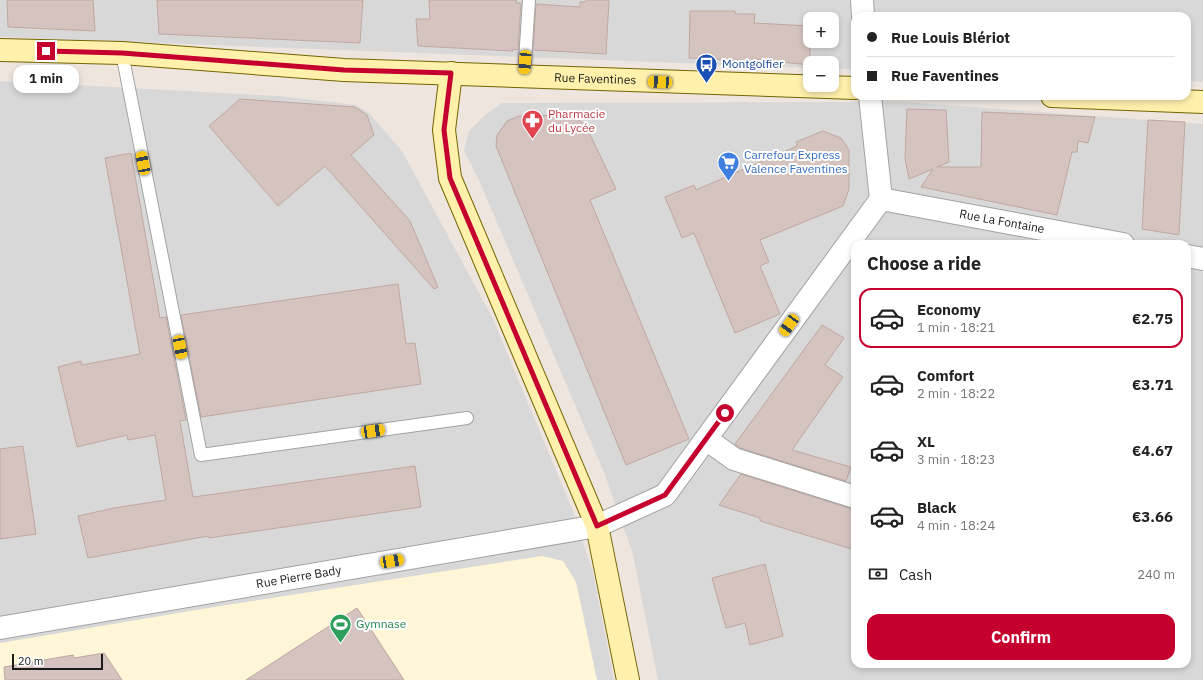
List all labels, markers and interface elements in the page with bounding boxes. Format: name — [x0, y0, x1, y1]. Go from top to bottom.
map controls — [803, 12, 839, 92]
button: + — [803, 12, 839, 48]
text: Rue Louis Blériot — [891, 28, 1010, 47]
route end — [37, 42, 55, 60]
car — [518, 50, 532, 74]
bus stop icon: Montgolfier — [694, 51, 720, 84]
place label: Montgolfier — [722, 56, 784, 71]
button: − — [803, 56, 839, 92]
callout: 1 min — [13, 65, 79, 93]
text: Rue Faventines — [891, 66, 999, 85]
street label: Rue Faventines — [554, 69, 637, 87]
text: 1 min — [29, 70, 63, 87]
car — [648, 75, 672, 89]
place label: Pharmacie du Lycée — [548, 106, 606, 135]
pharmacy icon: Pharmacie du Lycée — [519, 108, 545, 141]
place label: Carrefour Express Valence Faventines — [744, 147, 848, 176]
supermarket icon: Carrefour Express Valence Faventines — [715, 149, 741, 182]
car — [135, 150, 151, 176]
street label: Rue La Fontaine — [958, 206, 1046, 236]
text: Choose a ride — [867, 252, 981, 275]
icon: car — [869, 300, 905, 336]
text: Economy — [917, 300, 981, 319]
text: €2.75 — [1132, 309, 1173, 328]
car — [777, 312, 801, 338]
text: 1 min · 18:21 — [917, 319, 995, 336]
car — [172, 334, 188, 360]
icon: car — [869, 366, 905, 402]
text: Comfort — [917, 366, 974, 385]
text: €3.71 — [1132, 375, 1173, 394]
text: 2 min · 18:22 — [917, 385, 995, 402]
route start — [716, 404, 734, 422]
car — [360, 423, 386, 439]
icon: car — [869, 432, 905, 468]
text: XL — [917, 432, 935, 451]
text: €4.67 — [1132, 441, 1173, 460]
text: 3 min · 18:23 — [917, 451, 995, 468]
icon: car — [869, 498, 905, 534]
text: Black — [917, 498, 957, 517]
text: €3.66 — [1132, 507, 1173, 526]
text: 4 min · 18:24 — [917, 517, 995, 534]
car — [379, 553, 405, 569]
street label: Rue Pierre Bady — [255, 562, 342, 591]
icon: cash — [867, 563, 889, 585]
text: Cash — [899, 565, 932, 584]
text: 240 m — [1137, 566, 1175, 583]
sports icon: Gymnase — [328, 611, 354, 644]
button: Confirm — [867, 614, 1175, 660]
place label: Gymnase — [356, 616, 407, 631]
scale bar — [12, 652, 103, 671]
text: 20 m — [18, 654, 43, 668]

